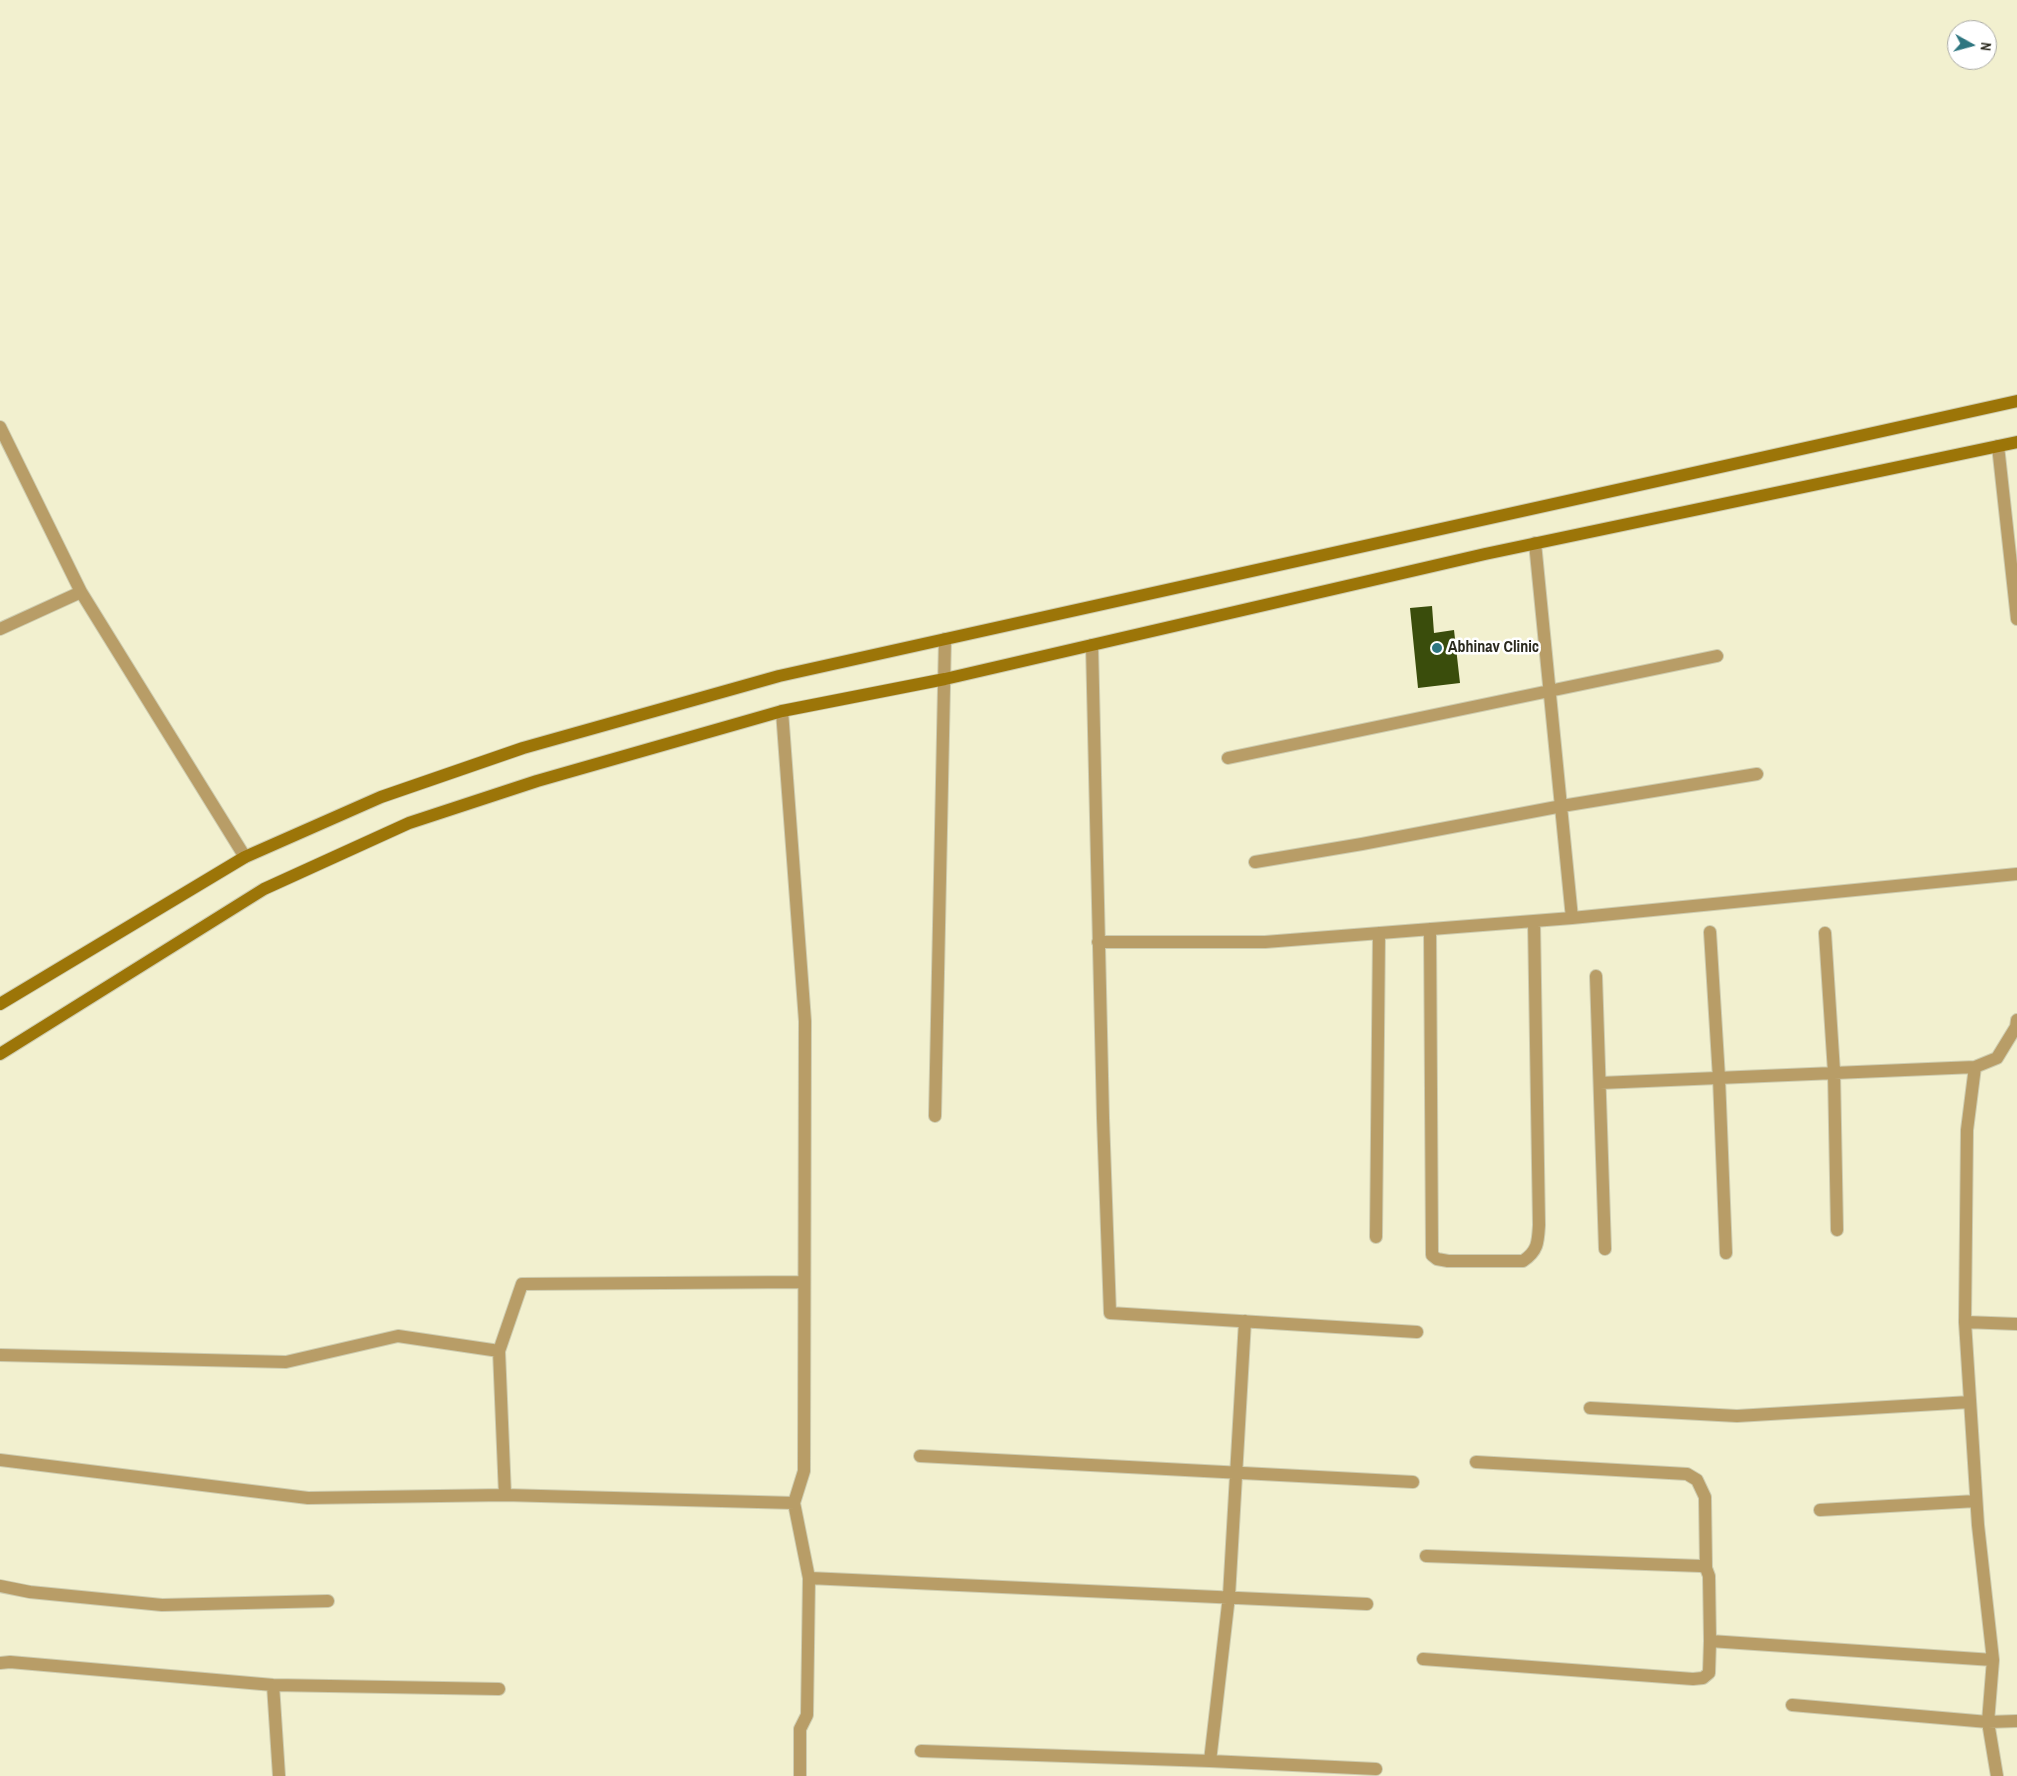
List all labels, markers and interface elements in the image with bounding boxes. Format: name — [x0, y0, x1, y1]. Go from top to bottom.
north arrow — [1947, 20, 1997, 70]
text: N — [1976, 41, 1995, 52]
place label: Abhinav Clinic — [1448, 638, 1539, 658]
marker: Abhinav Clinic — [1430, 641, 1444, 655]

